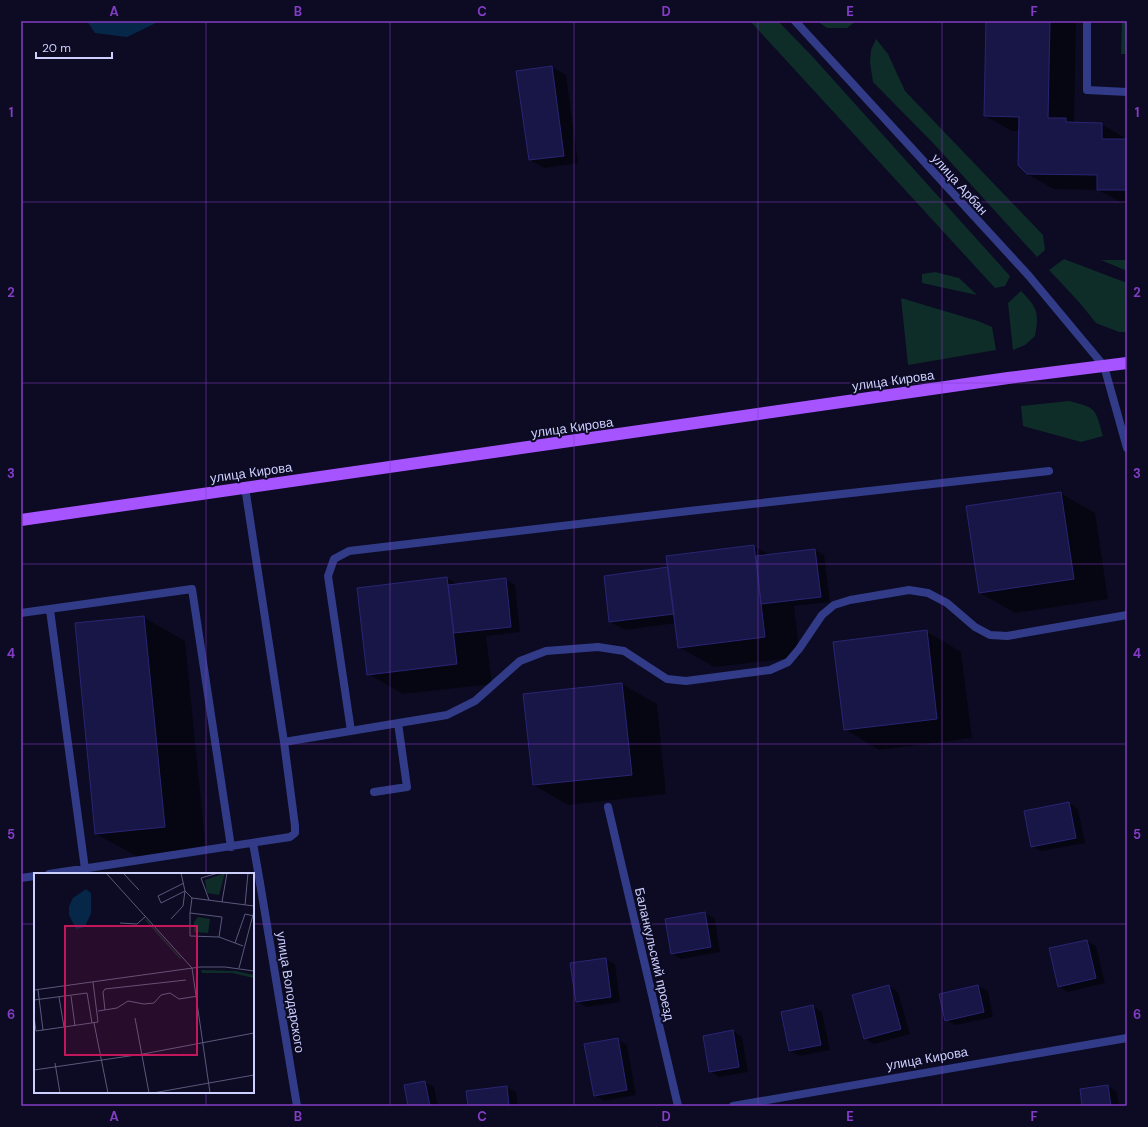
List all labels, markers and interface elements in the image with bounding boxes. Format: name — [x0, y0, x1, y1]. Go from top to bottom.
text: A — [109, 3, 119, 20]
text: B — [294, 3, 302, 20]
text: C — [477, 3, 487, 20]
text: D — [661, 3, 671, 20]
text: E — [846, 3, 854, 20]
text: F — [1030, 3, 1038, 20]
scale bar — [36, 34, 112, 60]
text: 20 m — [42, 40, 71, 56]
text: 1 — [9, 104, 13, 121]
text: 1 — [1135, 104, 1139, 121]
street label: улица Арбан — [928, 150, 992, 219]
text: 2 — [7, 284, 15, 301]
text: 2 — [1133, 284, 1141, 301]
street label: улица Кирова — [851, 366, 936, 395]
street label: улица Кирова — [530, 413, 615, 442]
street label: улица Кирова — [209, 458, 294, 487]
text: 3 — [7, 465, 15, 482]
text: 3 — [1133, 465, 1141, 482]
text: 4 — [7, 645, 15, 662]
text: 4 — [1133, 645, 1141, 662]
text: 5 — [7, 826, 15, 843]
text: 5 — [1133, 826, 1141, 843]
inset map — [34, 873, 254, 1093]
street label: Баланкульский проезд — [631, 886, 678, 1023]
street label: улица Володарского — [273, 930, 309, 1054]
text: 6 — [7, 1006, 15, 1023]
text: 6 — [1133, 1006, 1141, 1023]
street label: улица Кирова — [885, 1043, 970, 1074]
text: A — [109, 1108, 119, 1125]
text: B — [294, 1108, 302, 1125]
text: C — [477, 1108, 487, 1125]
text: D — [661, 1108, 671, 1125]
text: E — [846, 1108, 854, 1125]
text: F — [1030, 1108, 1038, 1125]

